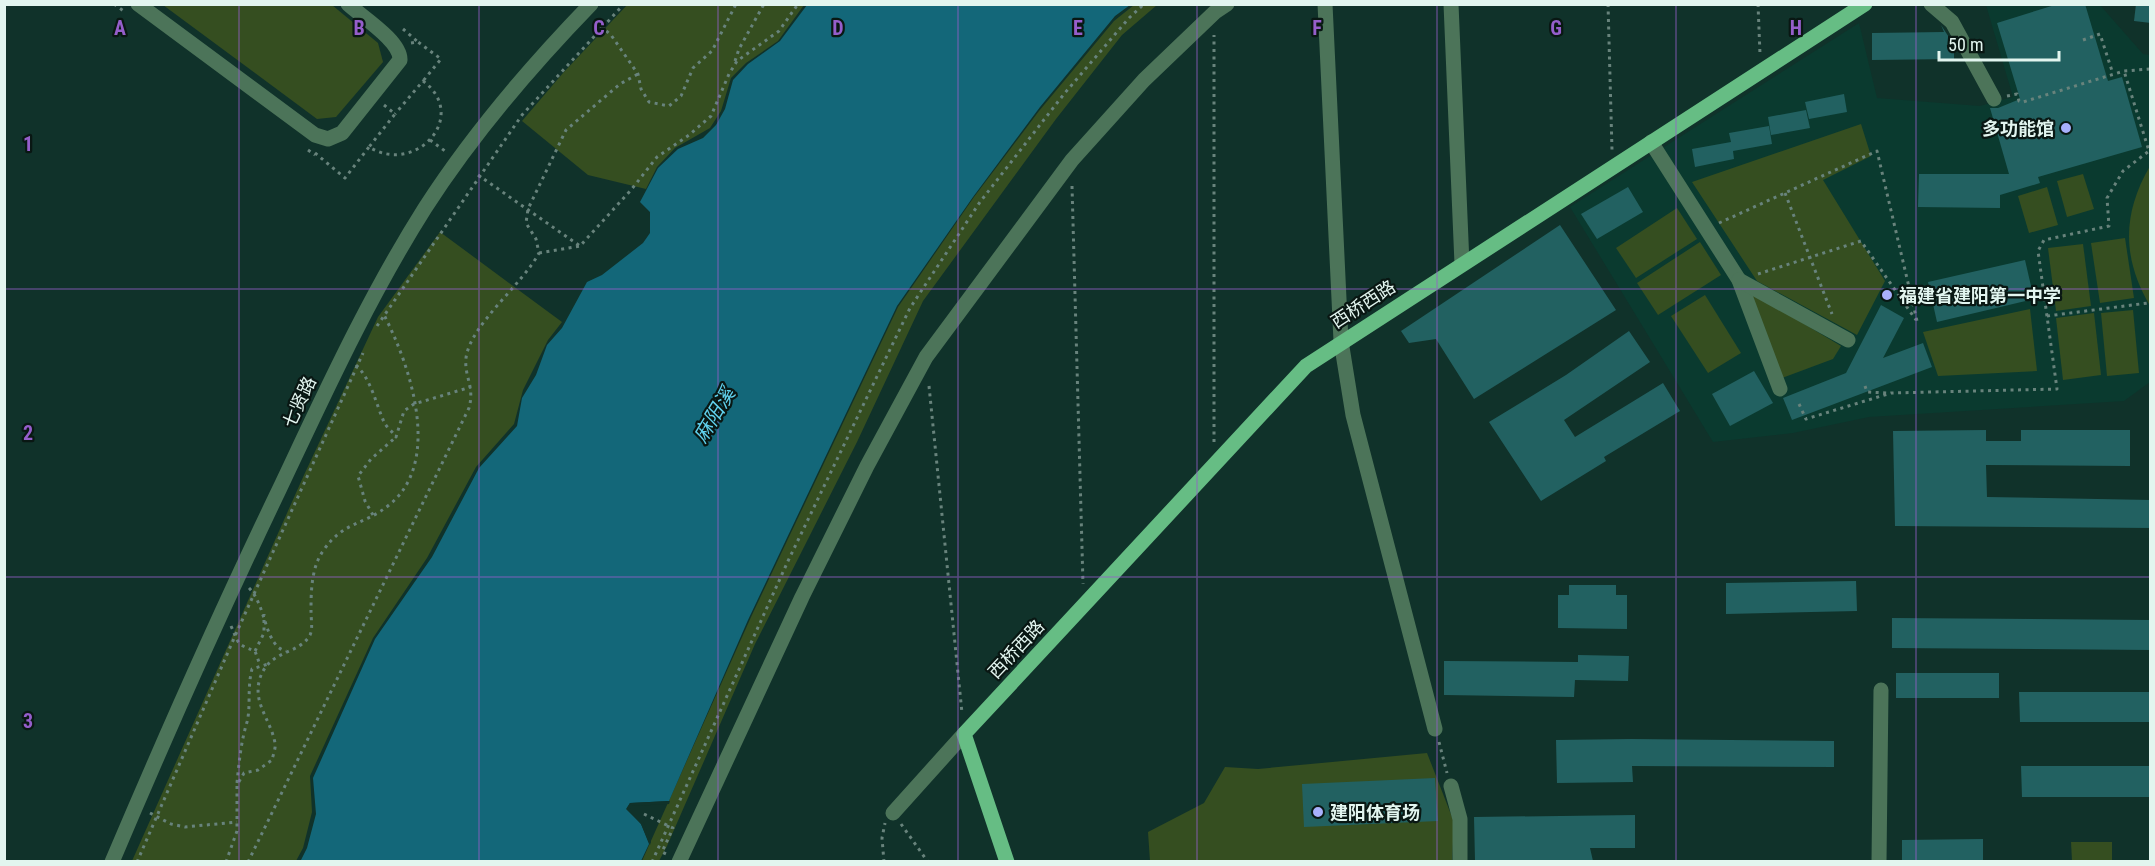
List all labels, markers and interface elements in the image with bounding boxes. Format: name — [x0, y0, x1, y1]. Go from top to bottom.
text: A — [114, 16, 126, 40]
text: B — [353, 16, 365, 40]
text: C — [593, 16, 605, 40]
text: D — [832, 16, 844, 40]
text: E — [1073, 16, 1083, 40]
text: F — [1312, 16, 1322, 40]
text: G — [1550, 16, 1562, 40]
text: H — [1790, 16, 1802, 40]
scale bar — [1939, 24, 2059, 62]
text: 50 m — [1948, 34, 1983, 55]
place label: 多功能馆 — [1982, 118, 2054, 139]
marker: 多功能馆 — [2059, 121, 2073, 135]
text: 1 — [23, 132, 33, 156]
street label: 西桥西路 — [1327, 276, 1399, 332]
place label: 福建省建阳第一中学 — [1899, 285, 2061, 306]
marker: 福建省建阳第一中学 — [1880, 288, 1894, 302]
street label: 七贤路 — [278, 373, 320, 431]
water label: 麻阳溪 — [688, 381, 741, 447]
text: 2 — [23, 421, 33, 445]
street label: 西桥西路 — [984, 616, 1048, 682]
text: 3 — [23, 709, 33, 733]
place label: 建阳体育场 — [1330, 802, 1420, 823]
marker: 建阳体育场 — [1311, 805, 1325, 819]

